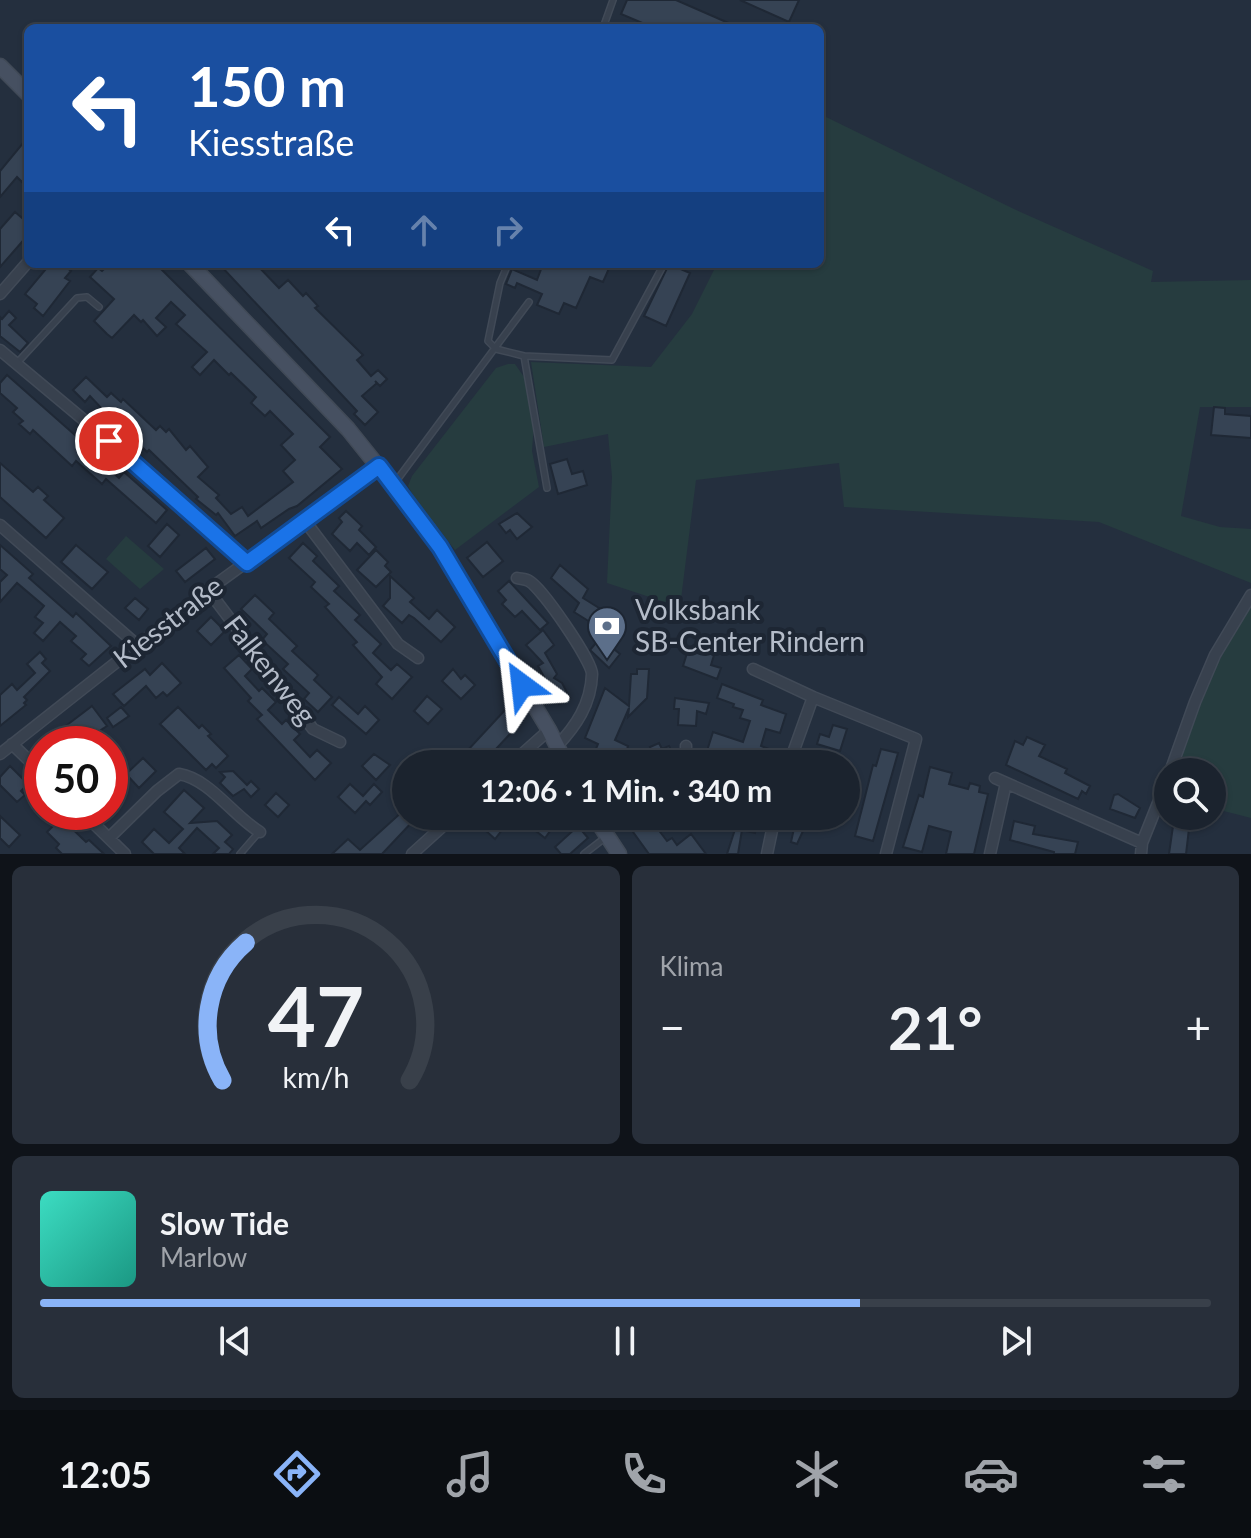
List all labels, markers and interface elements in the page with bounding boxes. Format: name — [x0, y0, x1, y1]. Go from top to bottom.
text: 150 m — [188, 52, 346, 119]
icon: left — [56, 56, 160, 160]
text: Kiesstraße — [188, 120, 354, 164]
icon: left — [318, 208, 362, 252]
icon: ahead — [402, 208, 446, 252]
icon: right — [486, 208, 530, 252]
pin — [75, 407, 143, 475]
icon: arrive — [87, 419, 131, 463]
street label: Kiesstraße — [106, 568, 229, 674]
place label: Volksbank SB-Center Rindern — [635, 592, 865, 658]
bank icon: Volksbank SB-Center Rindern — [586, 605, 628, 660]
street label: Falkenweg — [218, 608, 324, 731]
position arrow — [480, 643, 564, 727]
speed limit sign: 50 — [24, 726, 128, 830]
map controls — [1154, 758, 1226, 830]
button: search — [1154, 758, 1226, 830]
text: 12:06 · 1 Min. · 340 m — [480, 772, 772, 808]
text: Klima — [660, 950, 723, 982]
text: 47 — [268, 965, 364, 1065]
text: 21° — [888, 991, 983, 1063]
text: − — [660, 1001, 685, 1053]
text: + — [1185, 1001, 1211, 1053]
text: km/h — [282, 1060, 349, 1094]
text: Slow Tide — [160, 1205, 289, 1241]
text: Marlow — [160, 1241, 247, 1273]
icon: previous — [213, 1319, 257, 1363]
icon: pause — [603, 1319, 647, 1363]
icon: next — [994, 1319, 1038, 1363]
icon: directions — [269, 1446, 325, 1502]
icon: music — [442, 1446, 498, 1502]
icon: phone — [616, 1446, 672, 1502]
icon: climate — [789, 1446, 845, 1502]
icon: car — [963, 1446, 1019, 1502]
icon: filters — [1136, 1446, 1192, 1502]
text: 12:05 — [59, 1452, 152, 1496]

